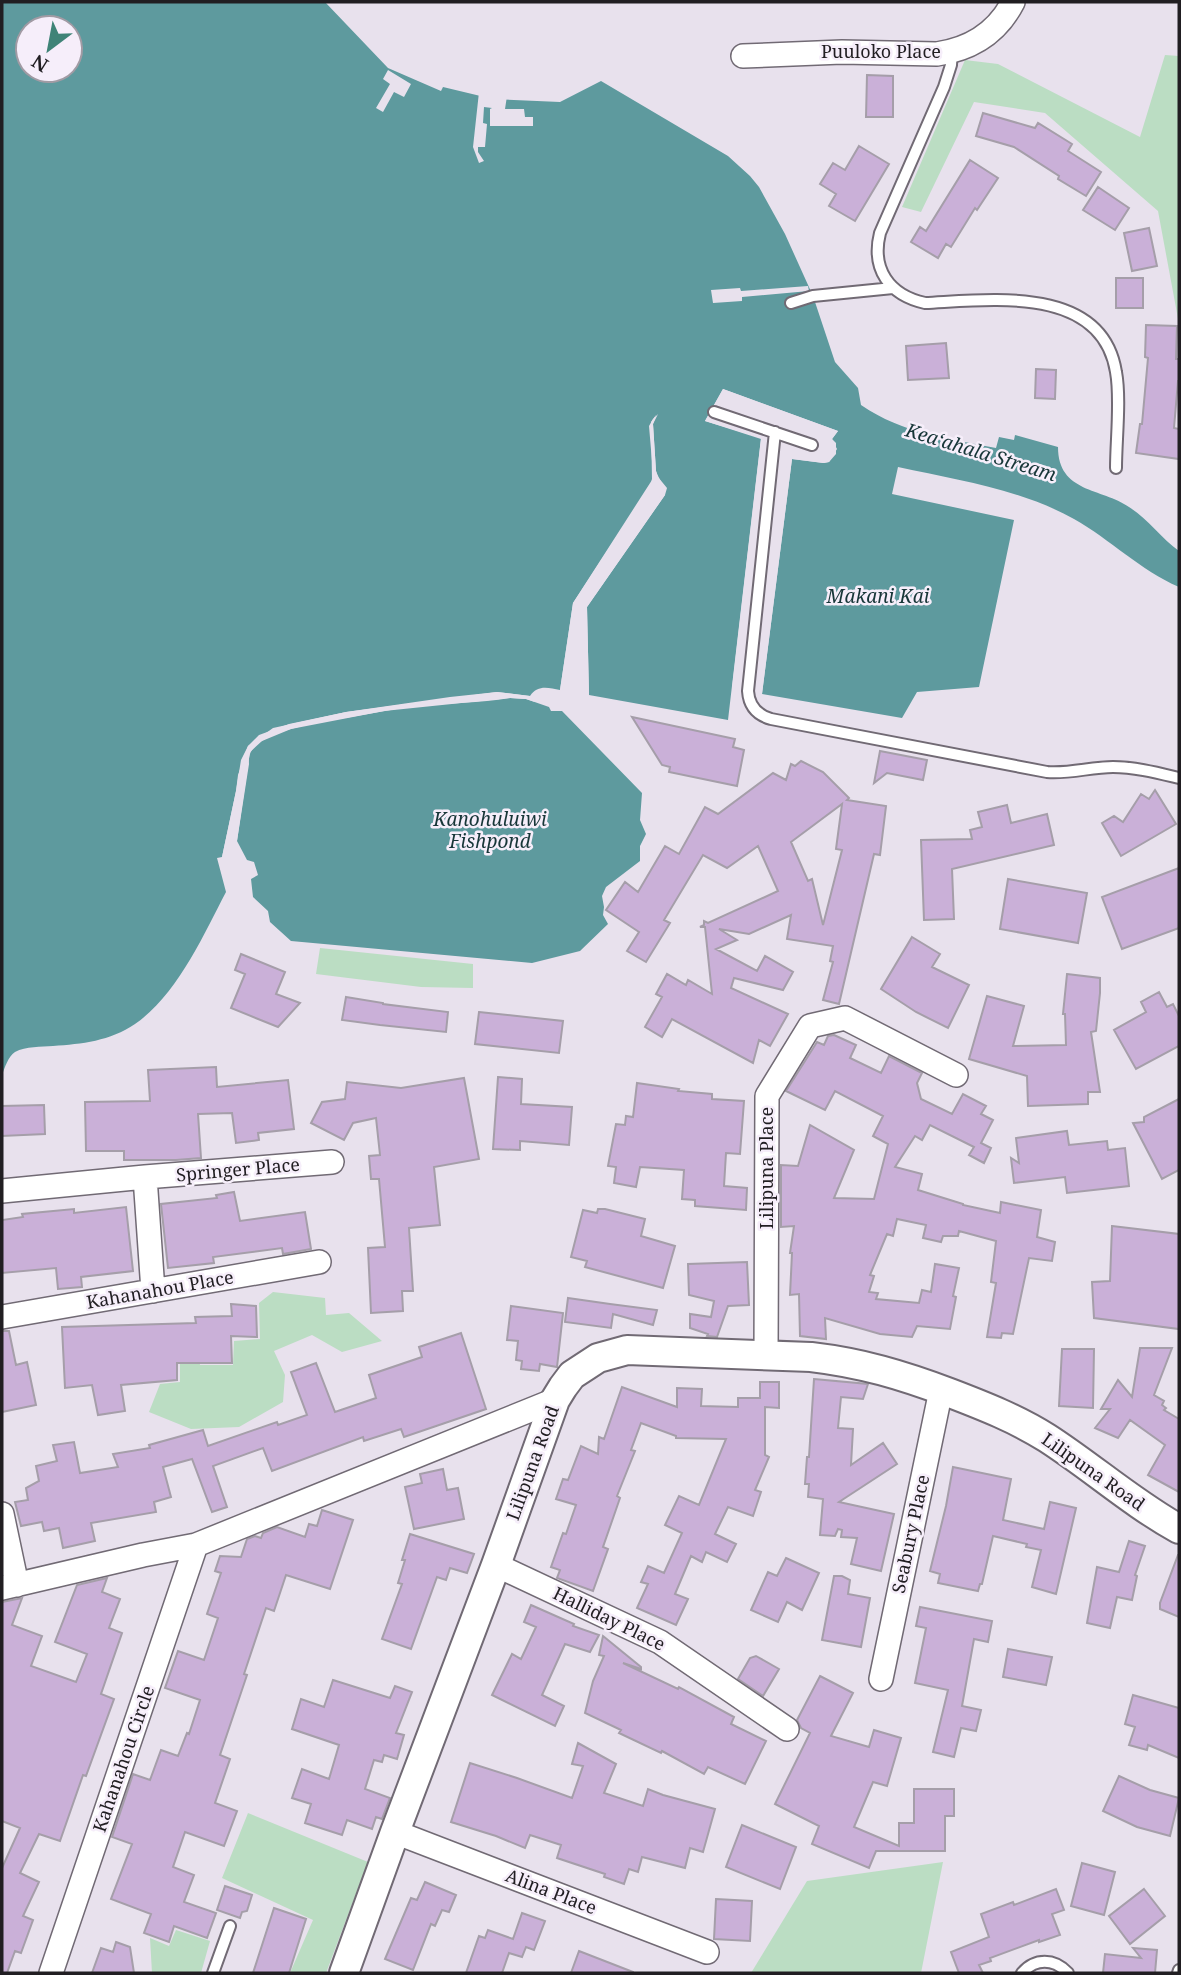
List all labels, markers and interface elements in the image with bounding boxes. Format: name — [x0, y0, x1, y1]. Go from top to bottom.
north arrow — [14, 14, 84, 84]
street label: Puuloko Place — [821, 39, 941, 63]
text: N — [27, 48, 53, 78]
water label: Keaʻahala Stream — [901, 416, 1060, 487]
water label: Makani Kai — [826, 583, 930, 609]
water label: Kanohuluiwi Fishpond — [432, 806, 547, 854]
street label: Lilipuna Place — [754, 1107, 778, 1229]
street label: Springer Place — [175, 1152, 301, 1186]
street label: Kahanahou Place — [84, 1264, 235, 1314]
street label: Lilipuna Road — [500, 1402, 564, 1523]
street label: Lilipuna Road — [1037, 1427, 1150, 1516]
street label: Seabury Place — [886, 1472, 934, 1595]
street label: Halliday Place — [549, 1581, 670, 1656]
street label: Kahanahou Circle — [87, 1682, 159, 1835]
street label: Alina Place — [502, 1863, 600, 1919]

